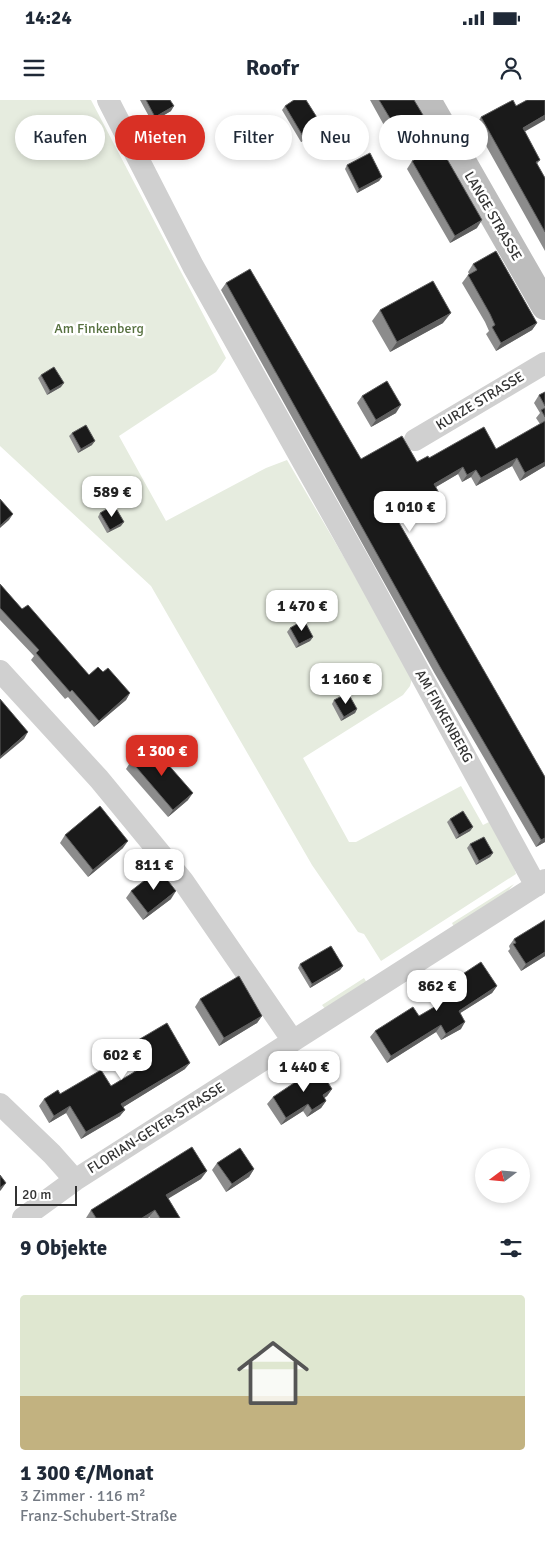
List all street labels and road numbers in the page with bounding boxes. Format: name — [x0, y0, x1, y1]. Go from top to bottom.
street label: LANGE STRASSE — [461, 168, 525, 264]
street label: KURZE STRASSE — [433, 368, 527, 434]
street label: AM FINKENBERG — [412, 667, 476, 765]
street label: FLORIAN-GEYER-STRASSE — [84, 1079, 228, 1177]

